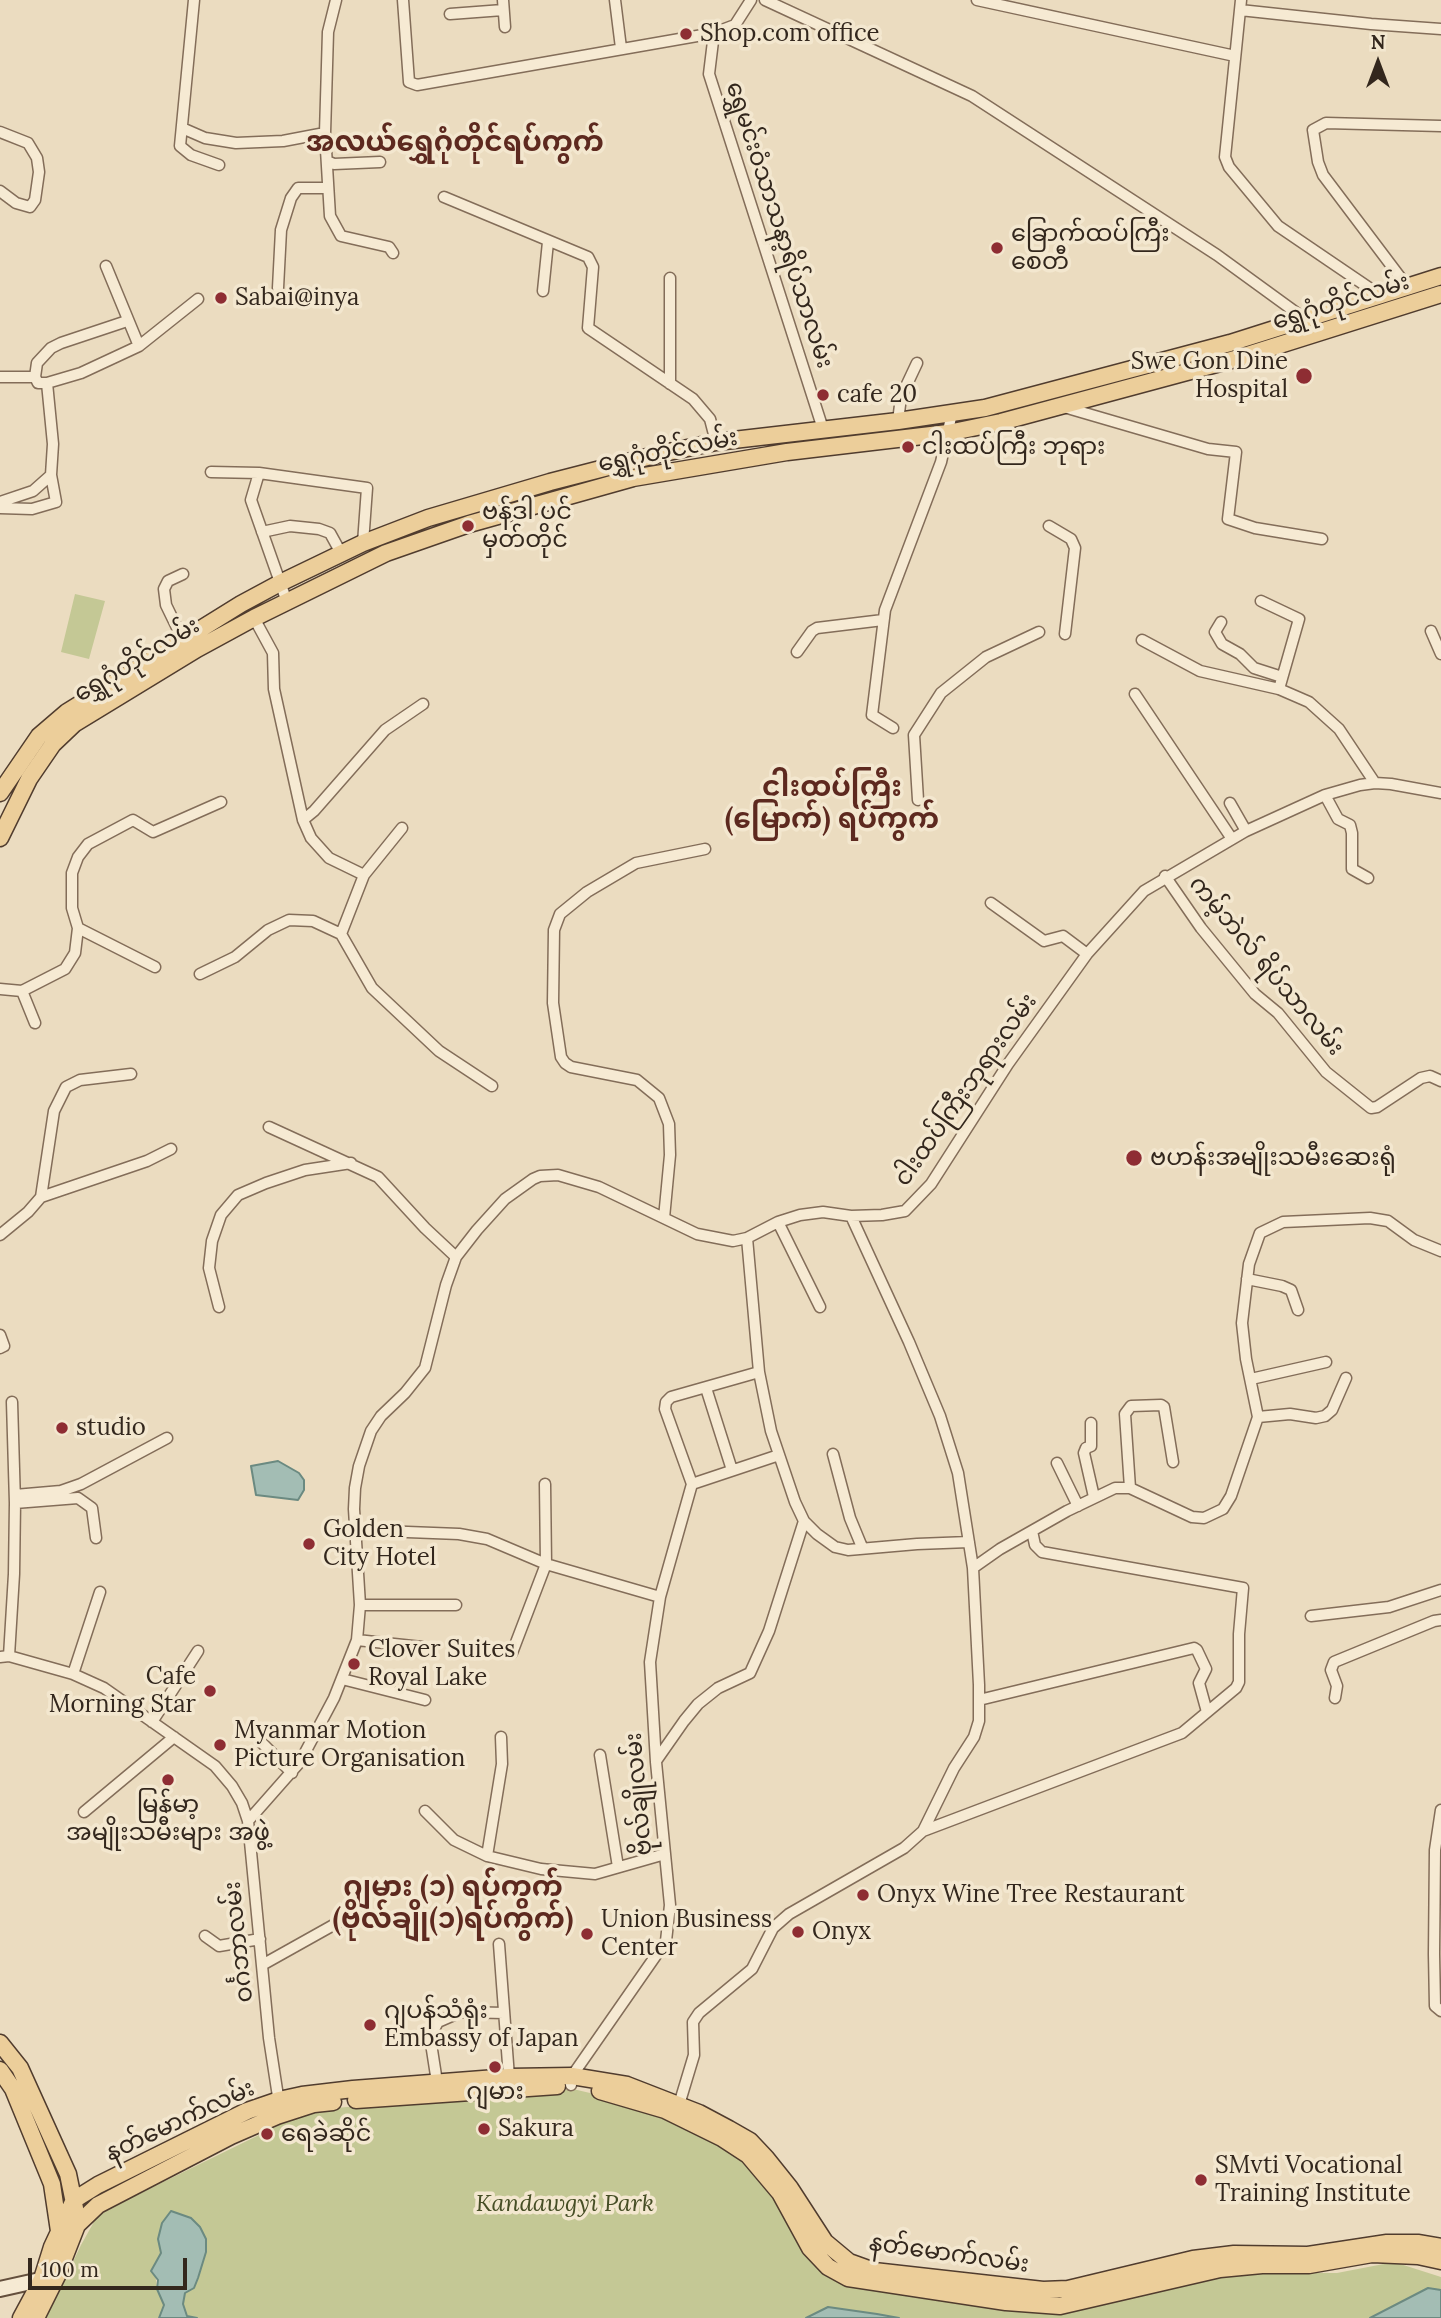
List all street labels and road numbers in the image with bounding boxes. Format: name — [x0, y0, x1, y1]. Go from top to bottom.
street label: ရွှေမင်းဝံသာသနာ့ရိပ်သာလမ်း — [719, 78, 839, 372]
street label: ရွှေဂုံတိုင်လမ်း — [1269, 268, 1413, 336]
street label: ရွှေဂုံတိုင်လမ်း — [596, 423, 740, 479]
street label: ရွှေဂုံတိုင်လမ်း — [69, 611, 205, 709]
street label: ကမ့်ဘဲလ် ရိပ်သာလမ်း — [1182, 870, 1350, 1062]
street label: ငါးထပ်ကြီးဘုရားလမ်း — [889, 988, 1043, 1192]
street label: ဗိုလ်ချိုလမ်း — [619, 1731, 659, 1857]
street label: ဝင်္ဂဘာလမ်း — [218, 1880, 260, 2004]
street label: နတ်မောက်လမ်း — [101, 2074, 259, 2168]
street label: နတ်မောက်လမ်း — [867, 2229, 1031, 2279]

